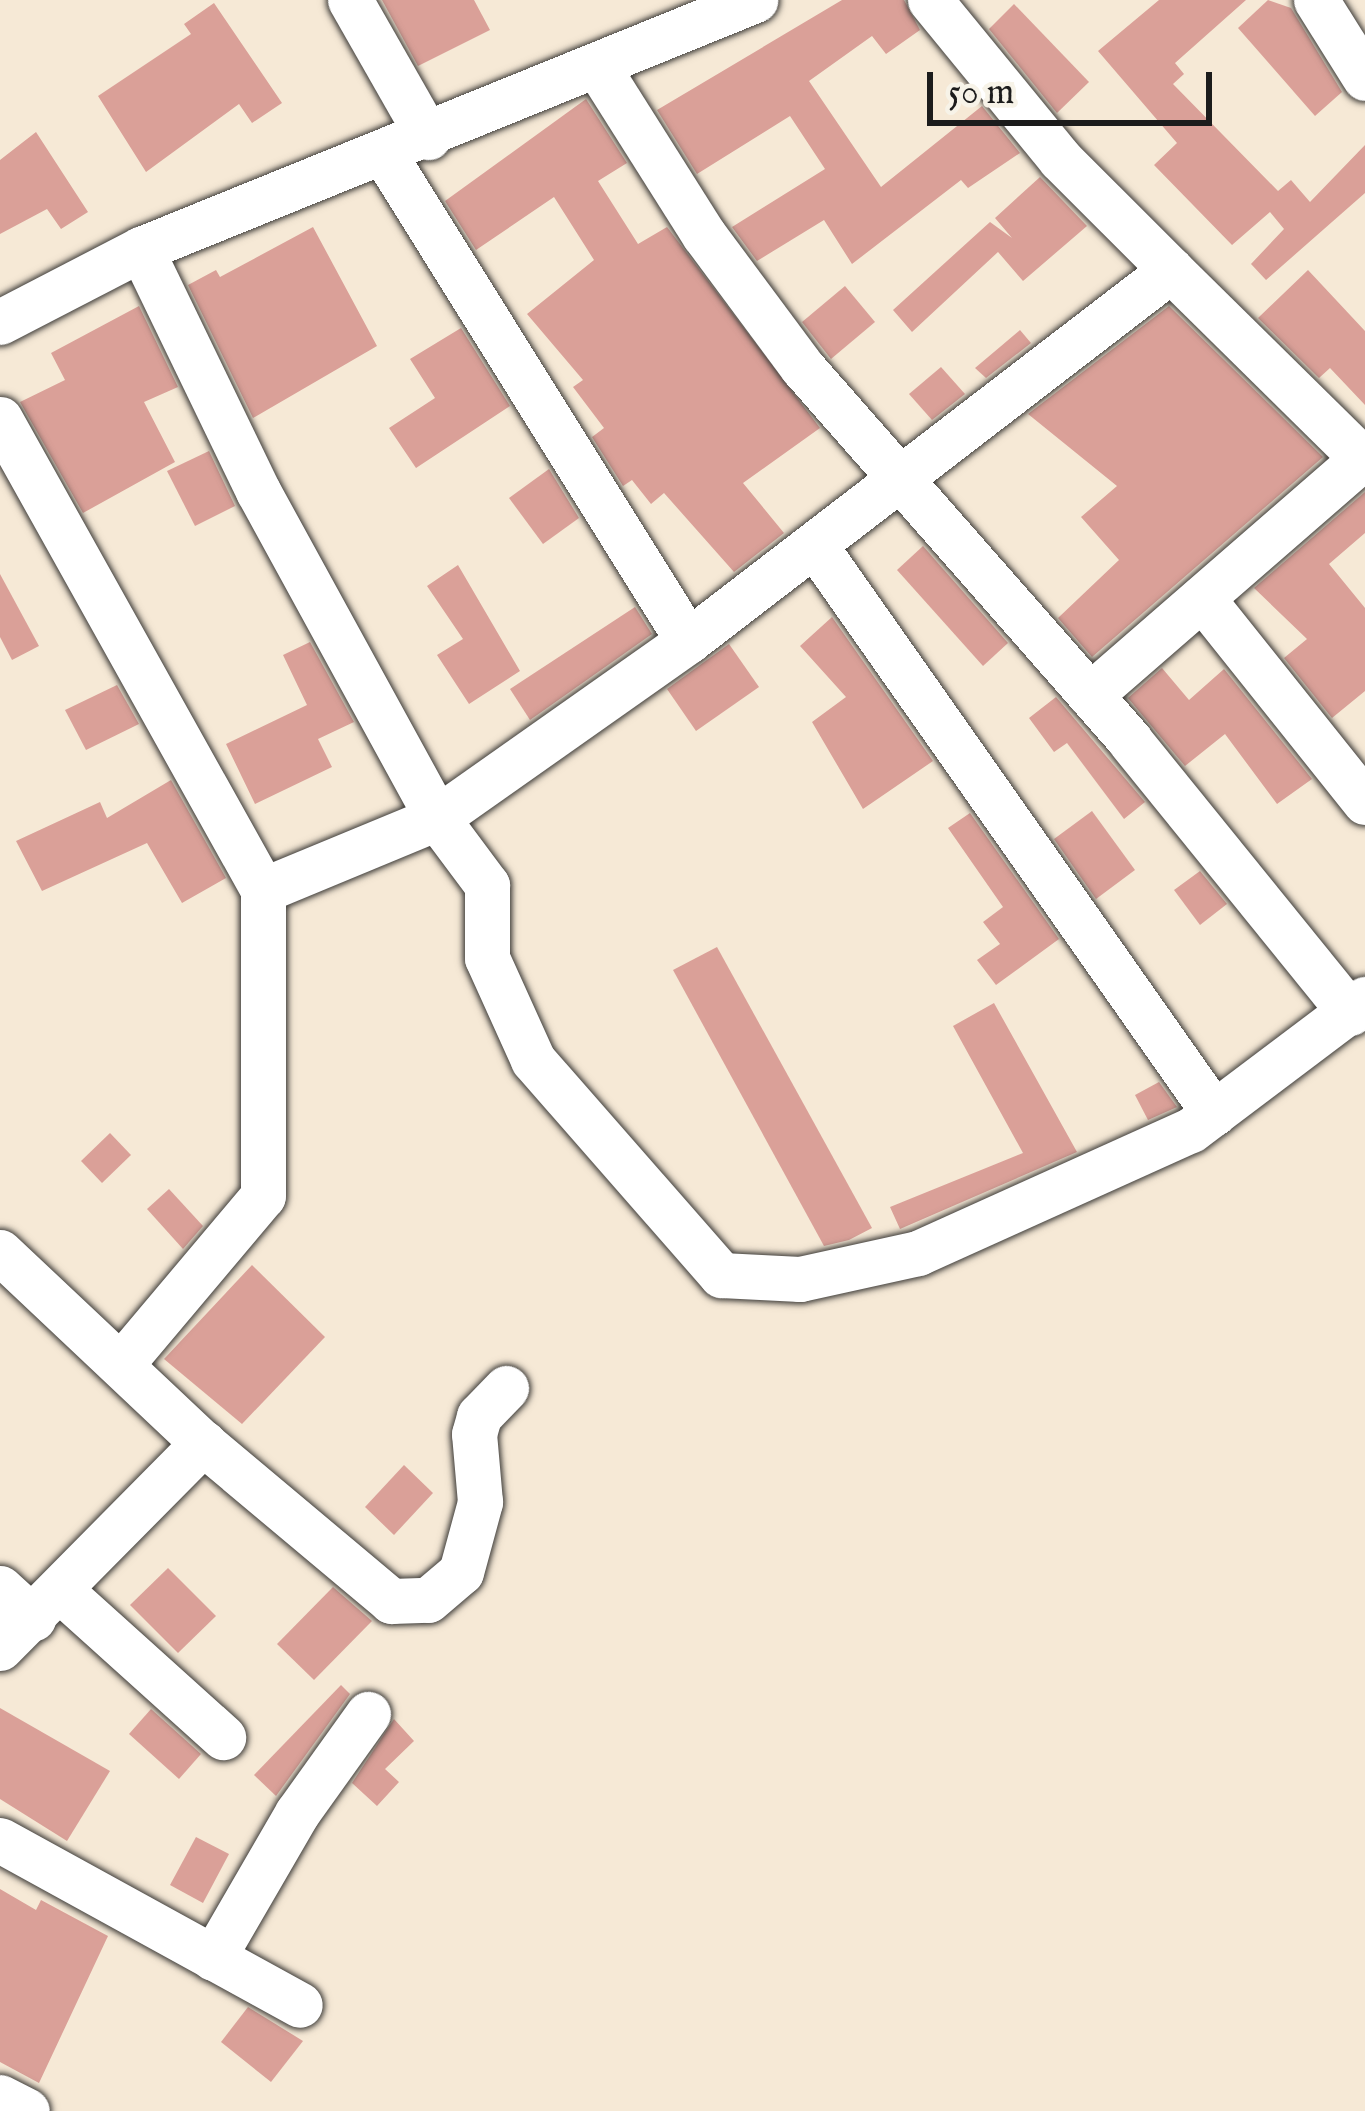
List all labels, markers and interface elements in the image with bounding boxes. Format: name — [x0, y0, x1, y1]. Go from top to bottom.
scale bar — [933, 48, 1218, 122]
text: 50 m — [948, 70, 1014, 116]

